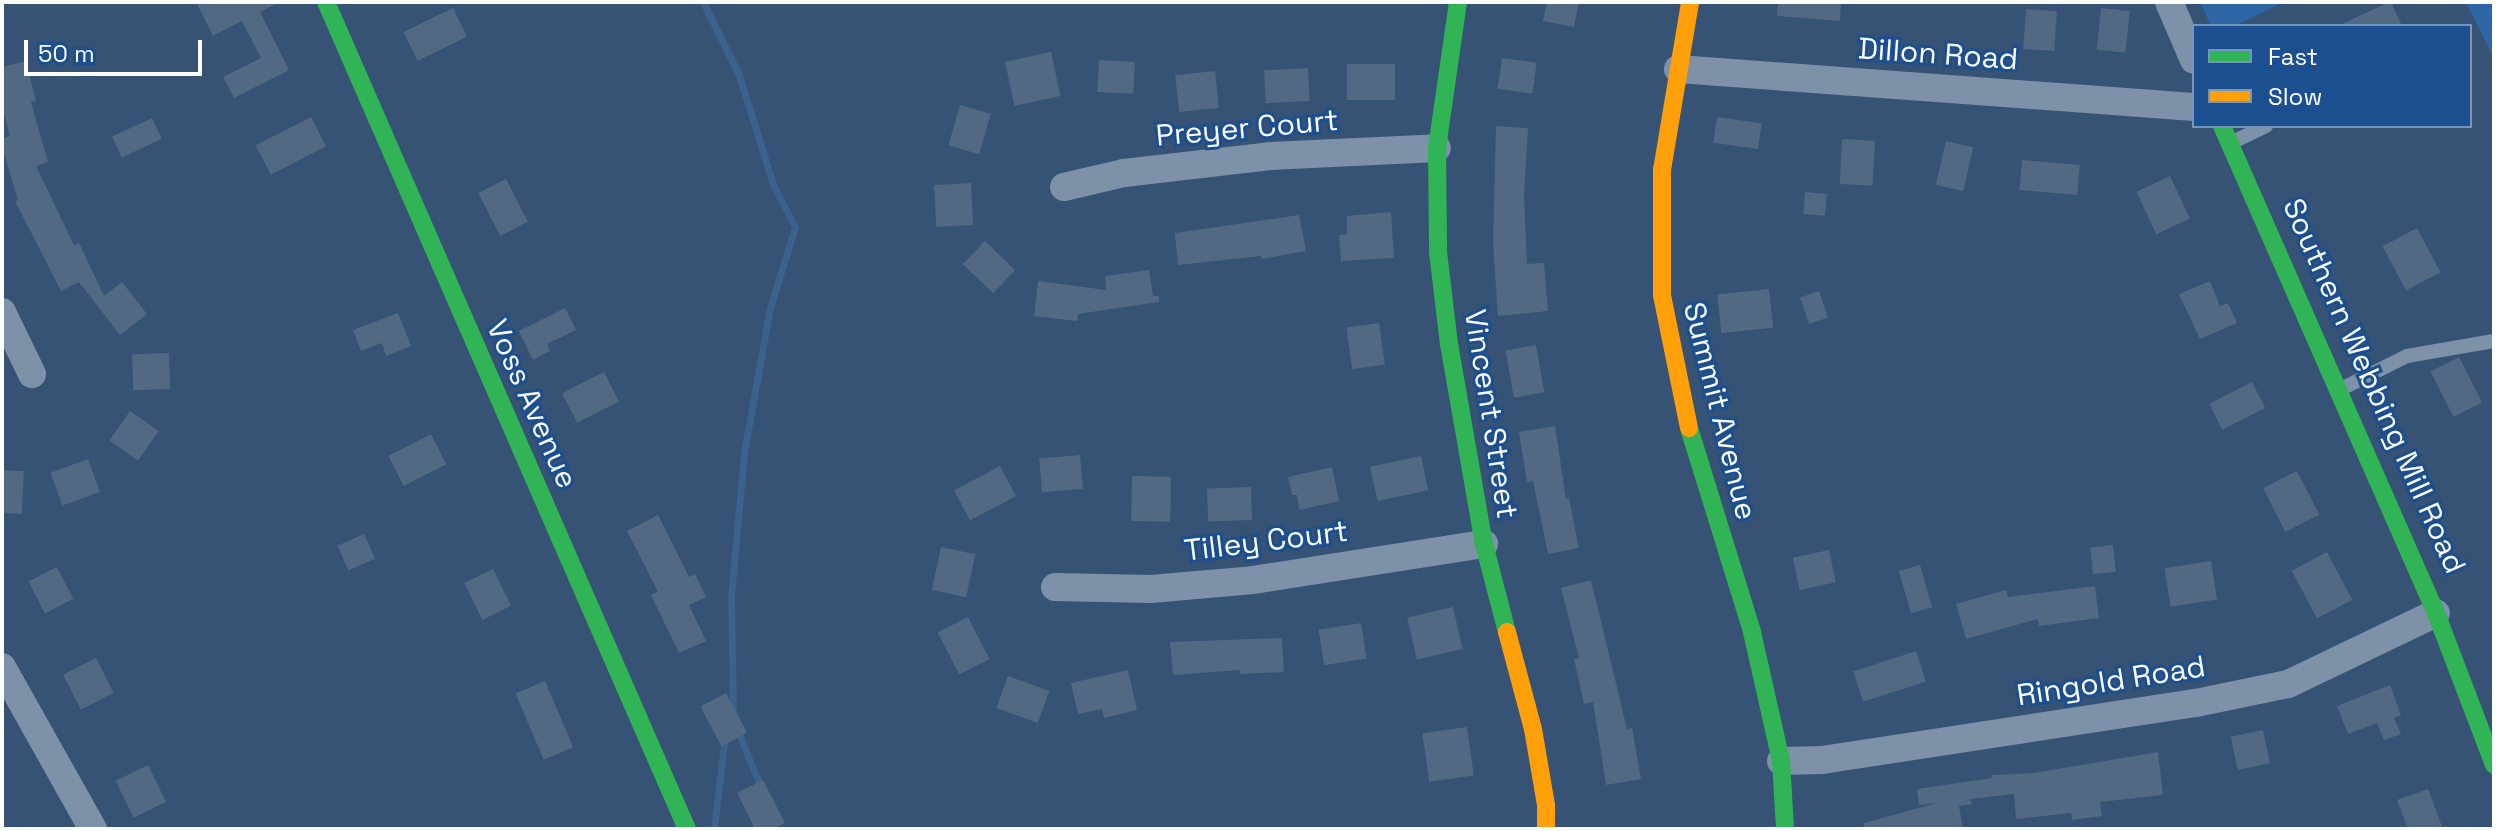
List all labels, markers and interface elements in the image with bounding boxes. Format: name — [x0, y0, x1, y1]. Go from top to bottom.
scale bar — [28, 24, 206, 74]
legend — [2192, 24, 2472, 128]
street label: Dillon Road — [1857, 30, 2019, 78]
text: 50 m — [38, 38, 95, 69]
text: Fast — [2268, 41, 2318, 72]
text: Slow — [2268, 81, 2322, 112]
street label: Preyer Court — [1154, 102, 1340, 154]
street label: Southern Webbing Mill Road — [2275, 193, 2473, 579]
street label: Summit Avenue — [1676, 298, 1764, 524]
street label: Vincent Street — [1457, 307, 1525, 521]
street label: Voss Avenue — [479, 314, 585, 494]
street label: Tilley Court — [1182, 513, 1350, 569]
street label: Ringold Road — [2014, 648, 2208, 714]

